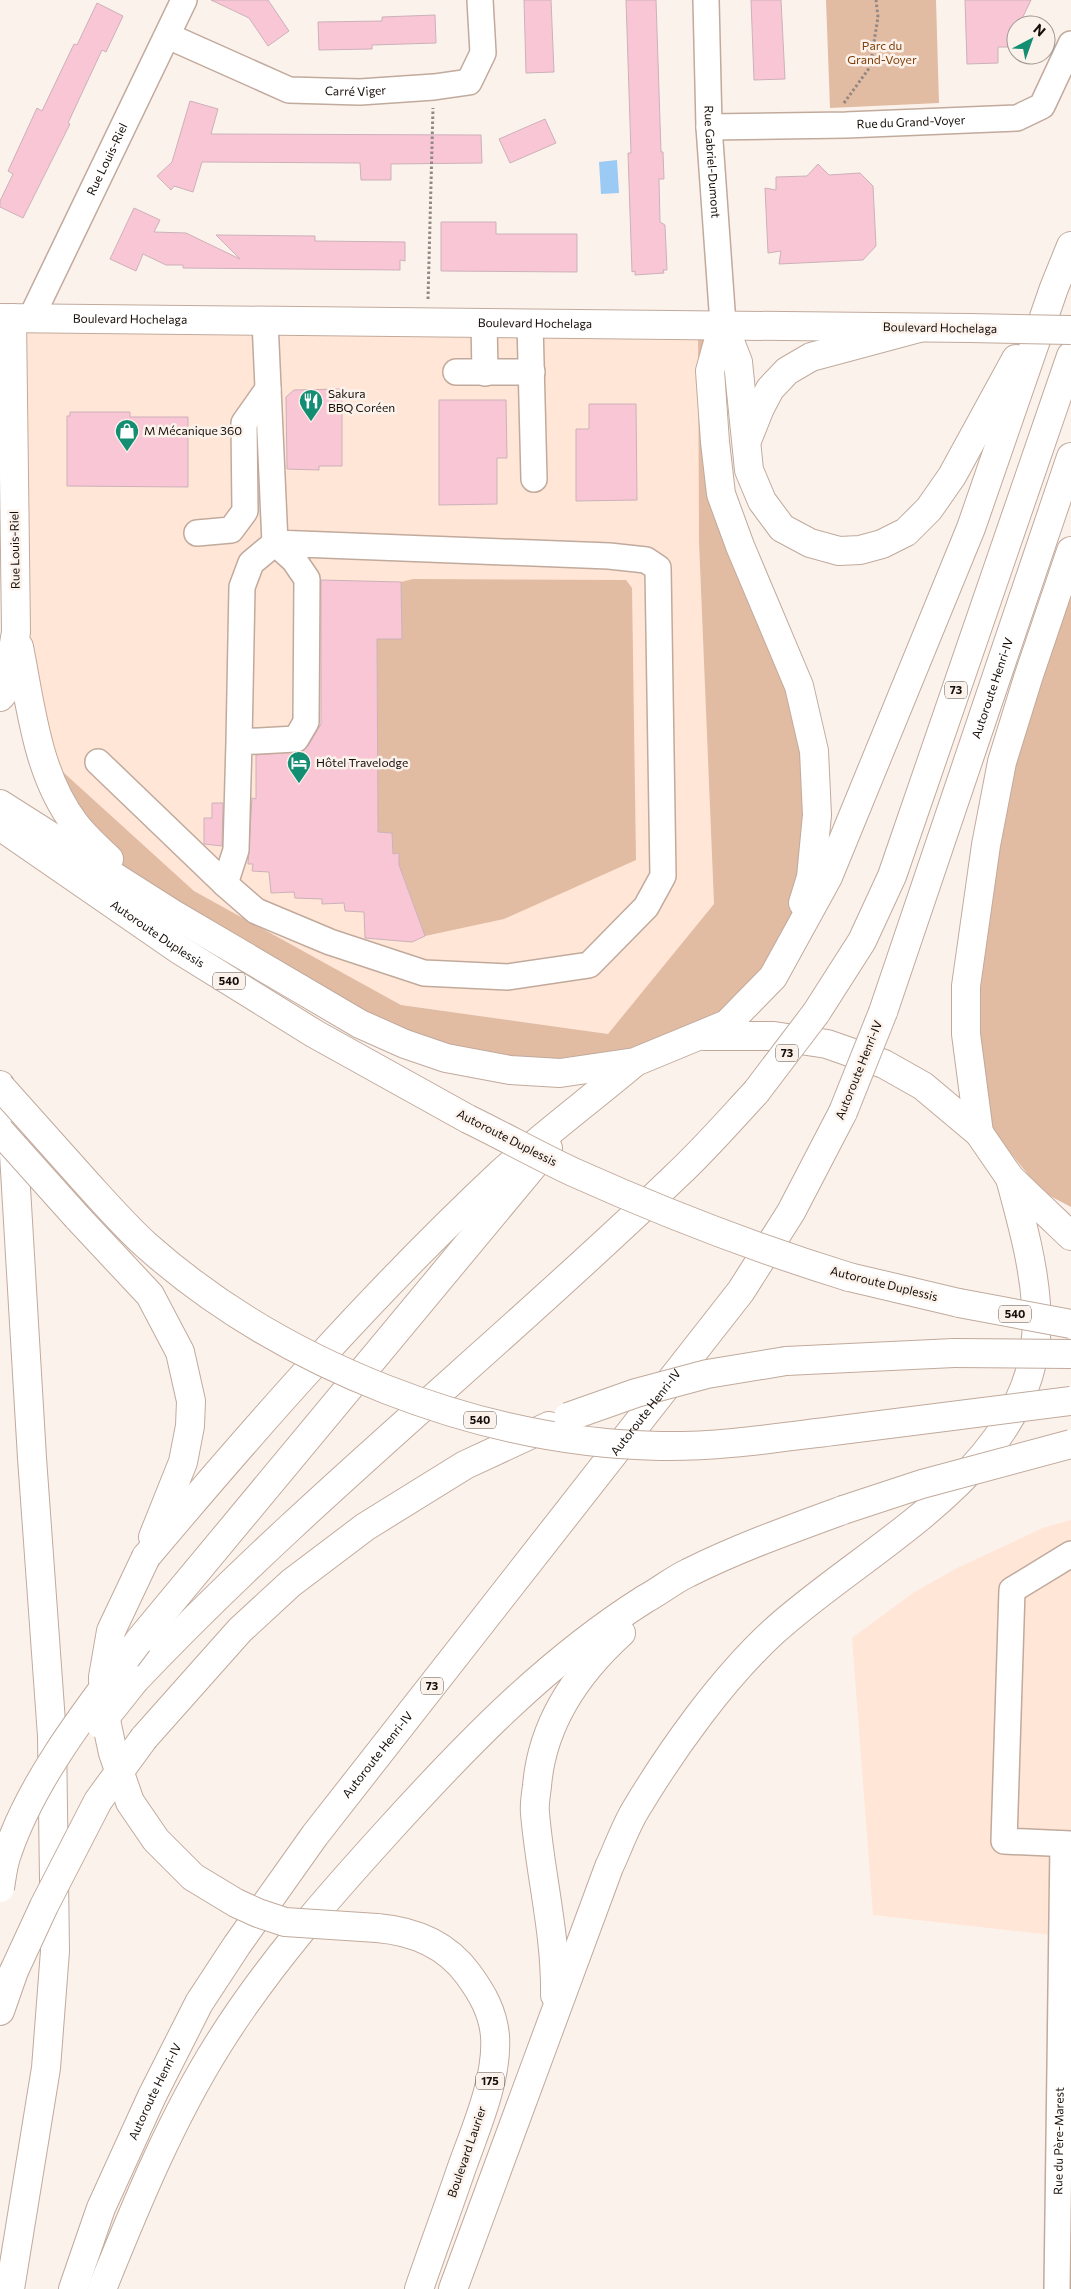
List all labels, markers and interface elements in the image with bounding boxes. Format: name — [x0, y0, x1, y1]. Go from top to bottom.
north arrow — [1006, 15, 1056, 65]
text: N — [1030, 20, 1049, 40]
park label: Parc du Grand-Voyer — [847, 38, 917, 66]
street label: Carré Viger — [325, 82, 387, 98]
street label: Rue Gabriel-Dumont — [702, 105, 723, 219]
street label: Rue du Grand-Voyer — [856, 112, 966, 131]
street label: Rue Louis-Riel — [83, 121, 130, 197]
street label: Boulevard Hochelaga — [73, 311, 187, 326]
street label: Boulevard Hochelaga — [478, 315, 592, 330]
street label: Boulevard Hochelaga — [883, 319, 997, 335]
place label: Sakura BBQ Coréen — [328, 386, 395, 414]
restaurant icon: Sakura BBQ Coréen — [298, 388, 324, 422]
shop icon: M Mécanique 360 — [114, 418, 140, 452]
place label: M Mécanique 360 — [144, 423, 242, 437]
street label: Rue Louis-Riel — [6, 511, 22, 589]
street label: Autoroute Henri-IV — [968, 635, 1015, 740]
road number: 73 — [945, 682, 967, 698]
hotel icon: Hôtel Travelodge — [286, 750, 312, 784]
place label: Hôtel Travelodge — [316, 755, 408, 769]
street label: Autoroute Duplessis — [108, 897, 208, 970]
road number: 540 — [213, 972, 245, 989]
street label: Autoroute Henri-IV — [832, 1018, 884, 1121]
road number: 73 — [776, 1044, 798, 1062]
street label: Autoroute Duplessis — [455, 1106, 560, 1168]
street label: Autoroute Duplessis — [829, 1263, 939, 1303]
road number: 540 — [999, 1306, 1031, 1322]
street label: Autoroute Henri-IV — [607, 1366, 683, 1458]
road number: 540 — [464, 1412, 496, 1428]
road number: 73 — [421, 1678, 443, 1694]
street label: Autoroute Henri-IV — [339, 1708, 415, 1800]
street label: Autoroute Henri-IV — [125, 2041, 184, 2142]
road number: 175 — [476, 2072, 504, 2090]
street label: Rue du Père-Marest — [1050, 2087, 1066, 2195]
street label: Boulevard Laurier — [444, 2104, 488, 2199]

